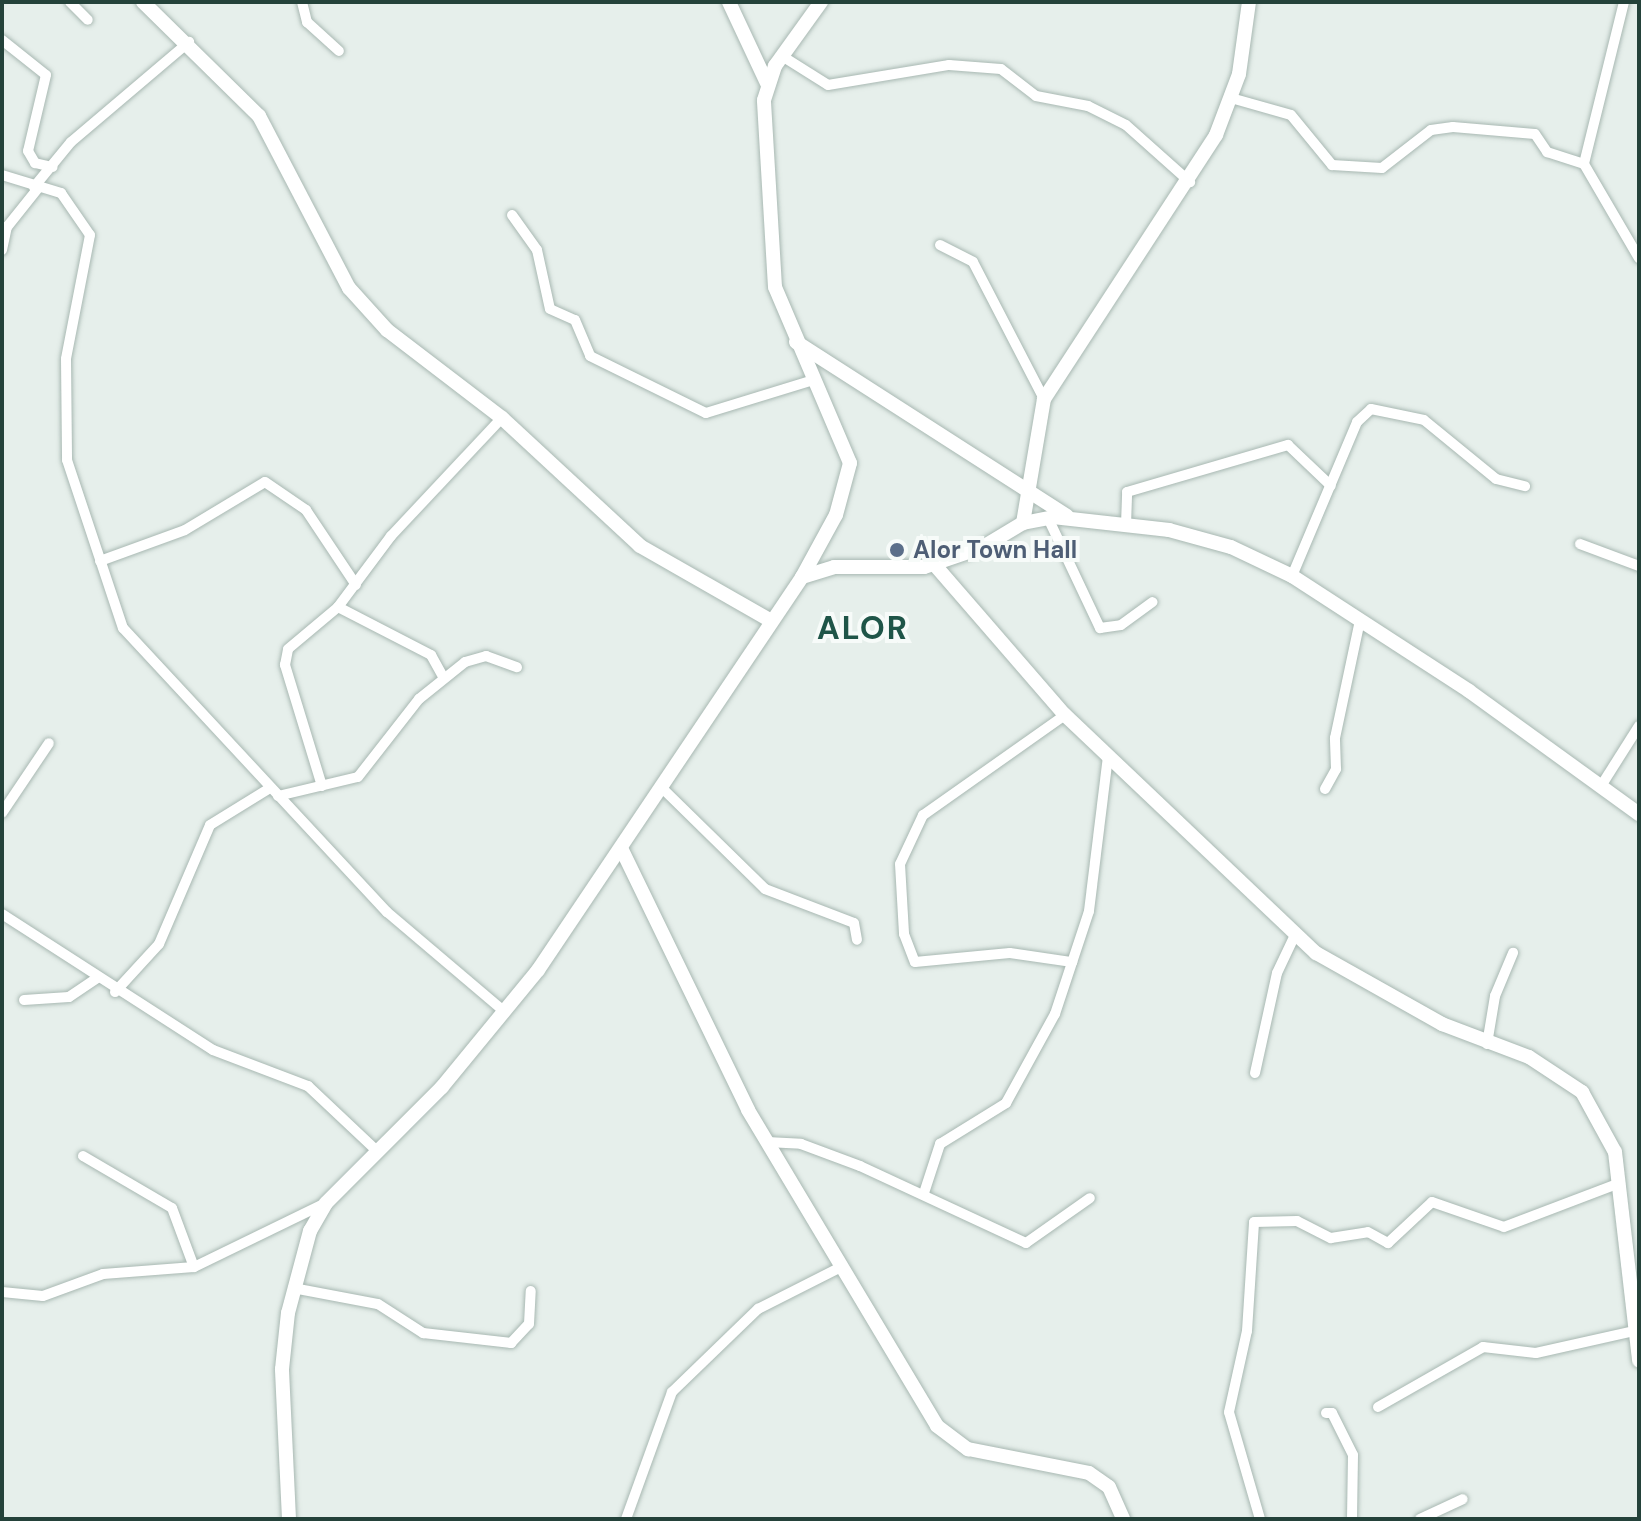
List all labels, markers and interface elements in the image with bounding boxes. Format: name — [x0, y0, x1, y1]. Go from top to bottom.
place label: Alor Town Hall — [913, 536, 1077, 564]
marker: Alor Town Hall — [888, 541, 906, 559]
district label: ALOR — [817, 609, 909, 647]

